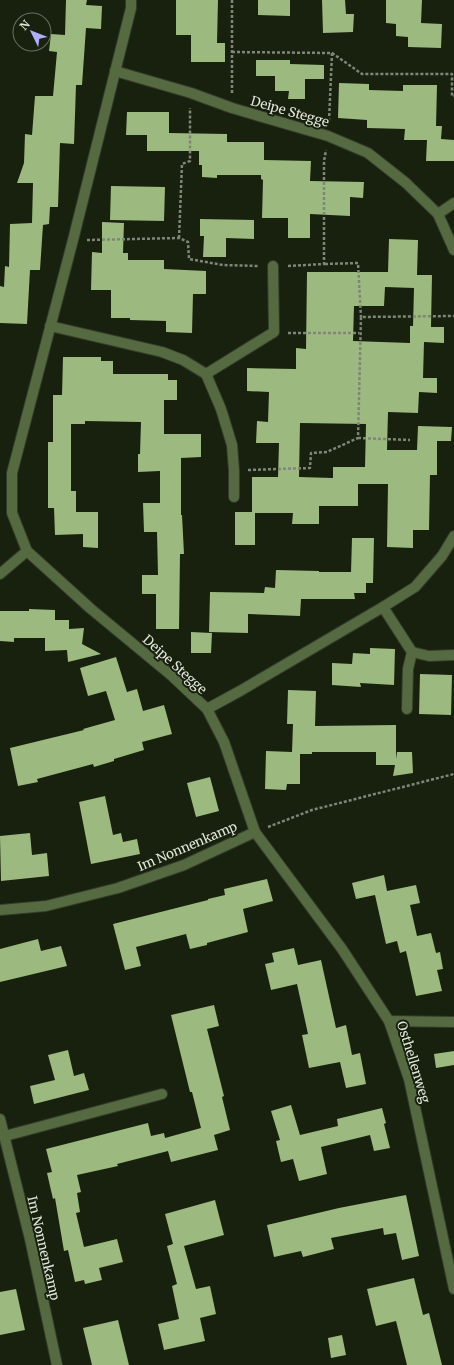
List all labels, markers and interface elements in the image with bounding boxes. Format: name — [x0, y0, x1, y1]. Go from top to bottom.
north arrow — [12, 12, 52, 52]
text: N — [17, 17, 33, 33]
street label: Deipe Stegge — [249, 92, 331, 131]
street label: Deipe Stegge — [139, 631, 211, 698]
street label: Im Nonnenkamp — [135, 818, 240, 875]
street label: Osthellenweg — [393, 1019, 434, 1105]
street label: Im Nonnenkamp — [23, 1194, 64, 1302]

